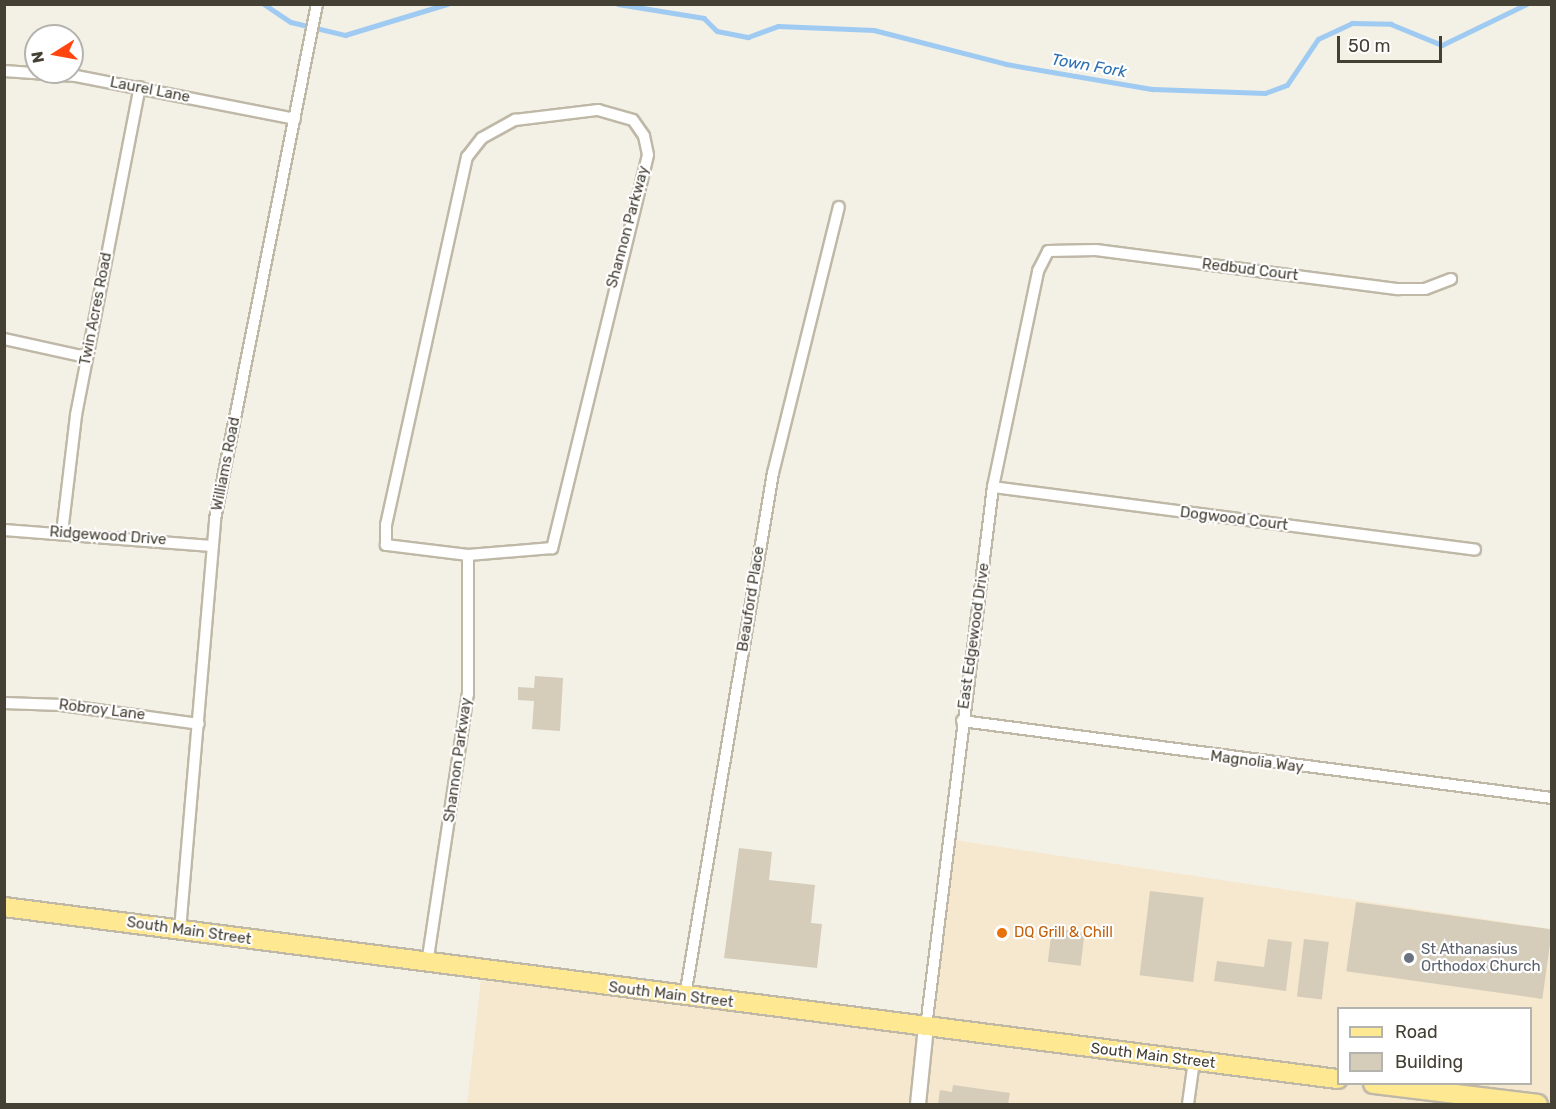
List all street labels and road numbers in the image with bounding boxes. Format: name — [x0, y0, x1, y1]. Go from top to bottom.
street label: Laurel Lane — [108, 73, 192, 107]
street label: Shannon Parkway — [603, 164, 653, 290]
street label: Twin Acres Road — [76, 251, 116, 367]
street label: Redbud Court — [1201, 255, 1299, 285]
street label: Williams Road — [208, 416, 244, 512]
street label: Dogwood Court — [1179, 503, 1289, 535]
street label: Ridgewood Drive — [49, 523, 167, 549]
street label: Beauford Place — [734, 545, 768, 653]
street label: East Edgewood Drive — [955, 562, 993, 710]
street label: Robroy Lane — [58, 696, 146, 724]
street label: Shannon Parkway — [440, 697, 476, 823]
street label: Magnolia Way — [1209, 747, 1305, 777]
street label: South Main Street — [126, 913, 252, 949]
street label: South Main Street — [608, 978, 734, 1012]
street label: South Main Street — [1090, 1039, 1216, 1073]

